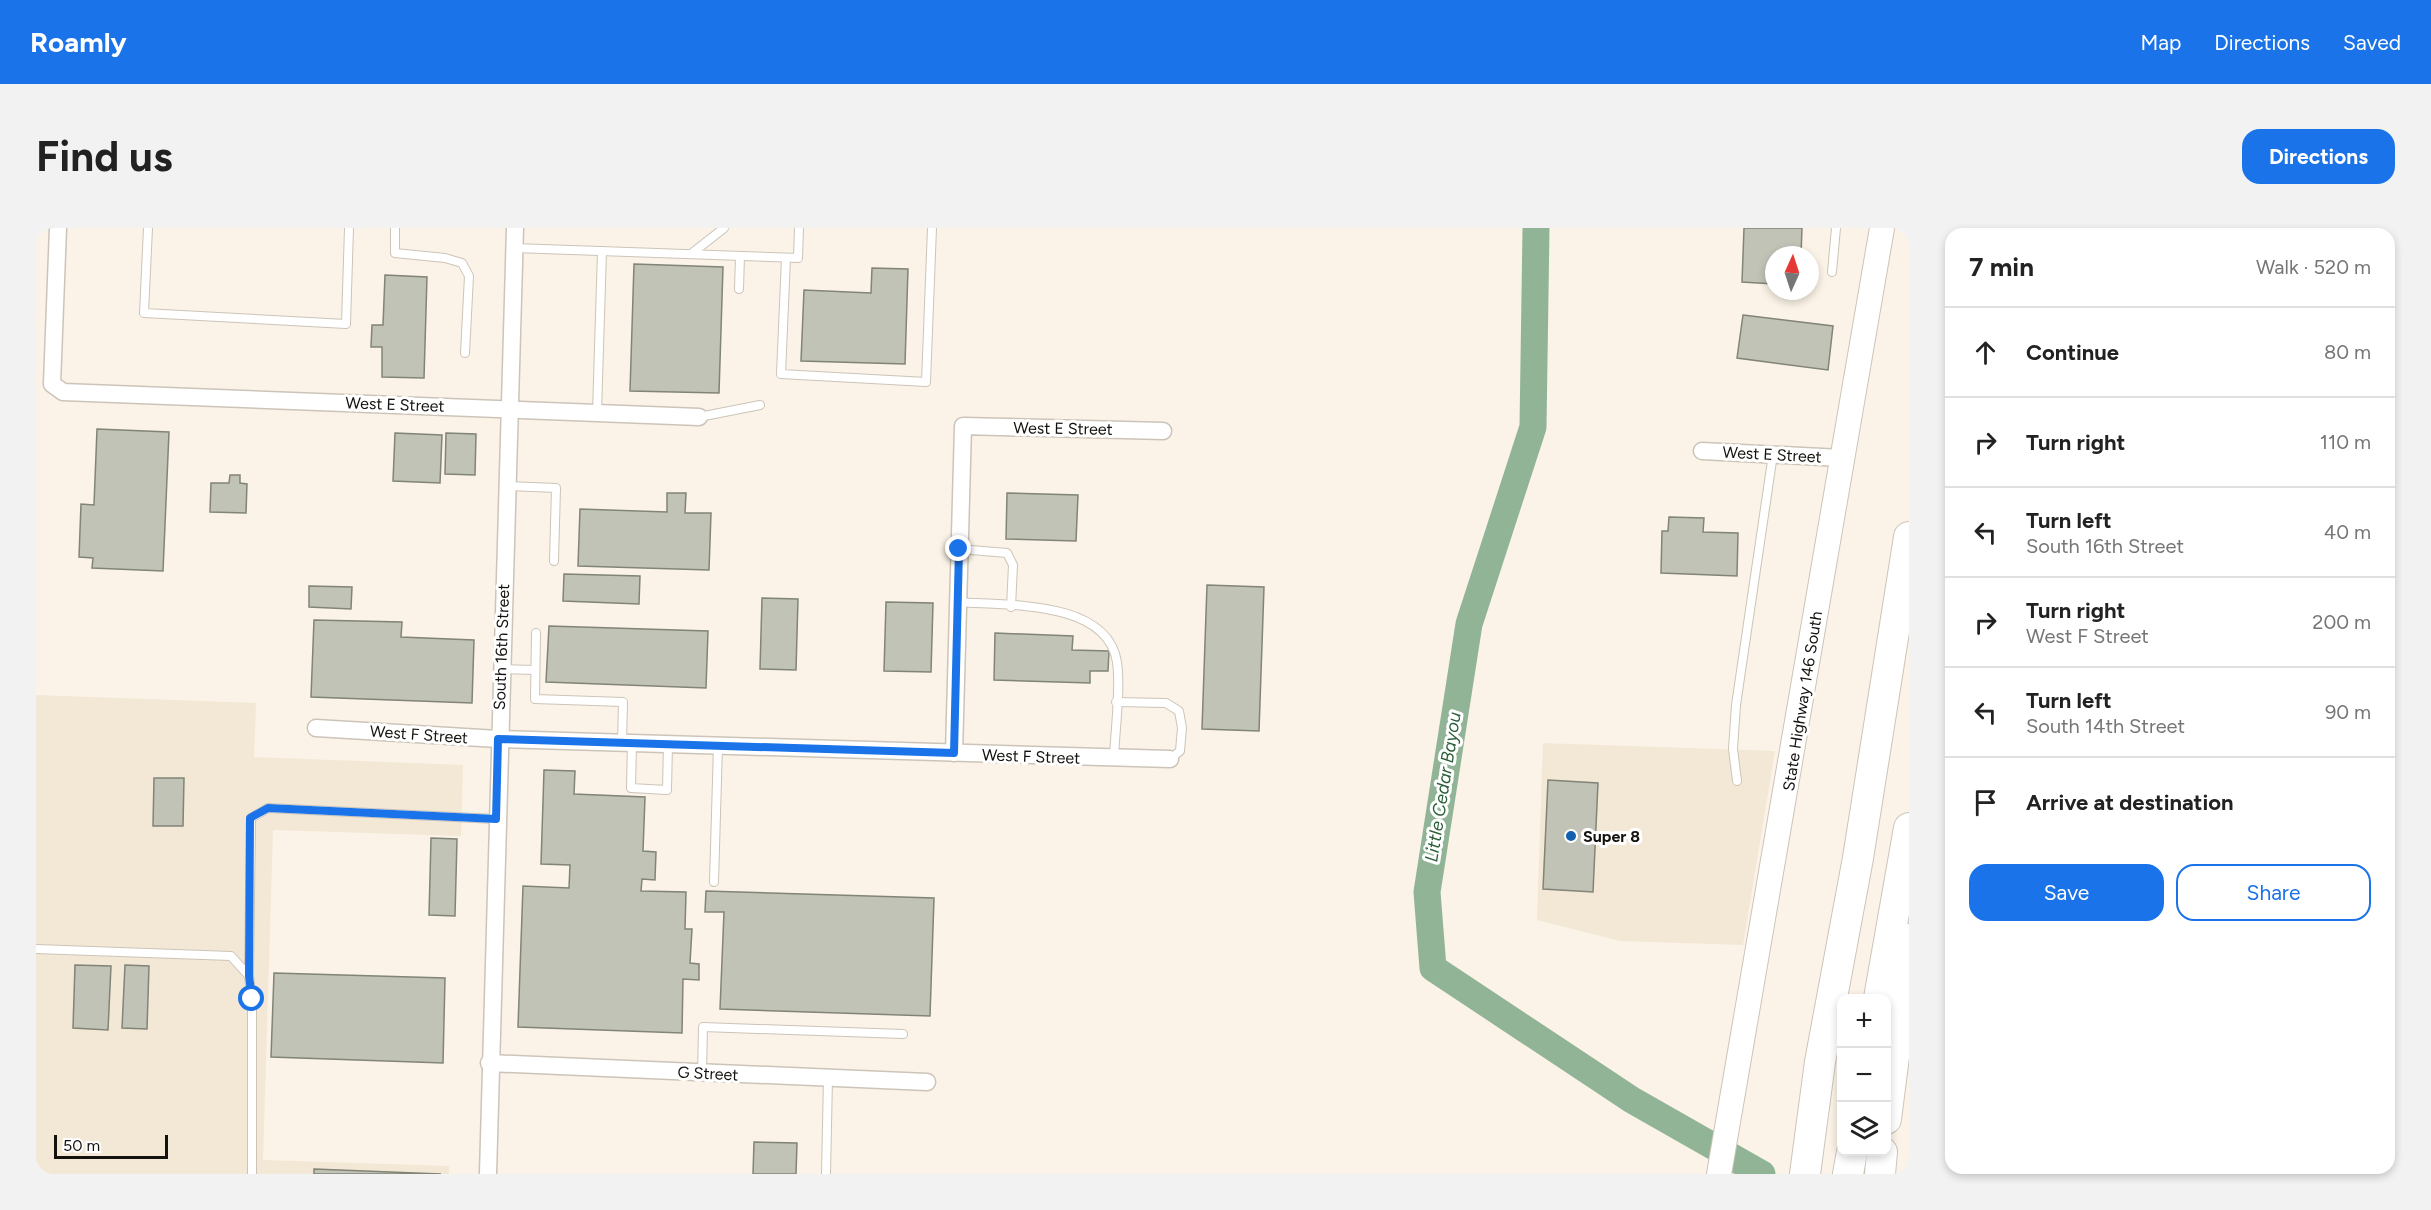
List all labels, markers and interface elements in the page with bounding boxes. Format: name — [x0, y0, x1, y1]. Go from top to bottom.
text: Roamly — [30, 25, 127, 59]
text: Map — [2140, 30, 2181, 55]
text: Directions — [2214, 30, 2310, 55]
text: Saved — [2343, 30, 2401, 55]
button: Directions — [2242, 129, 2395, 184]
text: Find us — [36, 131, 173, 182]
north arrow — [1765, 246, 1819, 300]
text: 7 min — [1969, 251, 2034, 283]
text: Walk · 520 m — [2256, 255, 2371, 279]
icon: ahead — [1969, 336, 2002, 369]
text: Continue — [2026, 339, 2119, 366]
text: 80 m — [2324, 340, 2371, 364]
street label: West E Street — [345, 393, 445, 416]
street label: West E Street — [1013, 418, 1113, 439]
icon: right — [1969, 426, 2002, 459]
text: Turn right — [2026, 429, 2125, 456]
text: 110 m — [2320, 430, 2371, 454]
street label: West E Street — [1722, 442, 1822, 467]
text: Turn left — [2026, 507, 2112, 534]
icon: left — [1969, 516, 2002, 549]
text: 40 m — [2324, 520, 2371, 544]
text: South 16th Street — [2026, 534, 2184, 558]
route end — [945, 535, 971, 561]
street label: South 16th Street — [490, 584, 513, 710]
text: Turn right — [2026, 597, 2125, 624]
icon: right — [1969, 606, 2002, 639]
street label: State Highway 146 South — [1779, 610, 1826, 792]
text: 200 m — [2312, 610, 2371, 634]
text: West F Street — [2026, 624, 2149, 648]
text: Turn left — [2026, 687, 2112, 714]
icon: left — [1969, 696, 2002, 729]
text: 90 m — [2325, 700, 2371, 724]
water label: Little Cedar Bayou — [1420, 710, 1466, 864]
text: South 14th Street — [2026, 714, 2185, 738]
street label: West F Street — [369, 722, 469, 747]
street label: West F Street — [982, 745, 1080, 768]
icon: arrive — [1969, 786, 2002, 819]
text: Arrive at destination — [2026, 789, 2234, 816]
place label: Super 8 — [1583, 827, 1640, 846]
marker: Super 8 — [1564, 829, 1578, 843]
button: Save — [1969, 864, 2164, 921]
button: Share — [2176, 864, 2371, 921]
route start — [238, 985, 264, 1011]
map controls — [1837, 994, 1891, 1156]
button: + — [1837, 994, 1891, 1048]
button: − — [1837, 1048, 1891, 1102]
street label: G Street — [677, 1062, 739, 1085]
button: layers — [1837, 1102, 1891, 1156]
scale bar — [54, 1132, 168, 1160]
text: 50 m — [63, 1136, 100, 1155]

